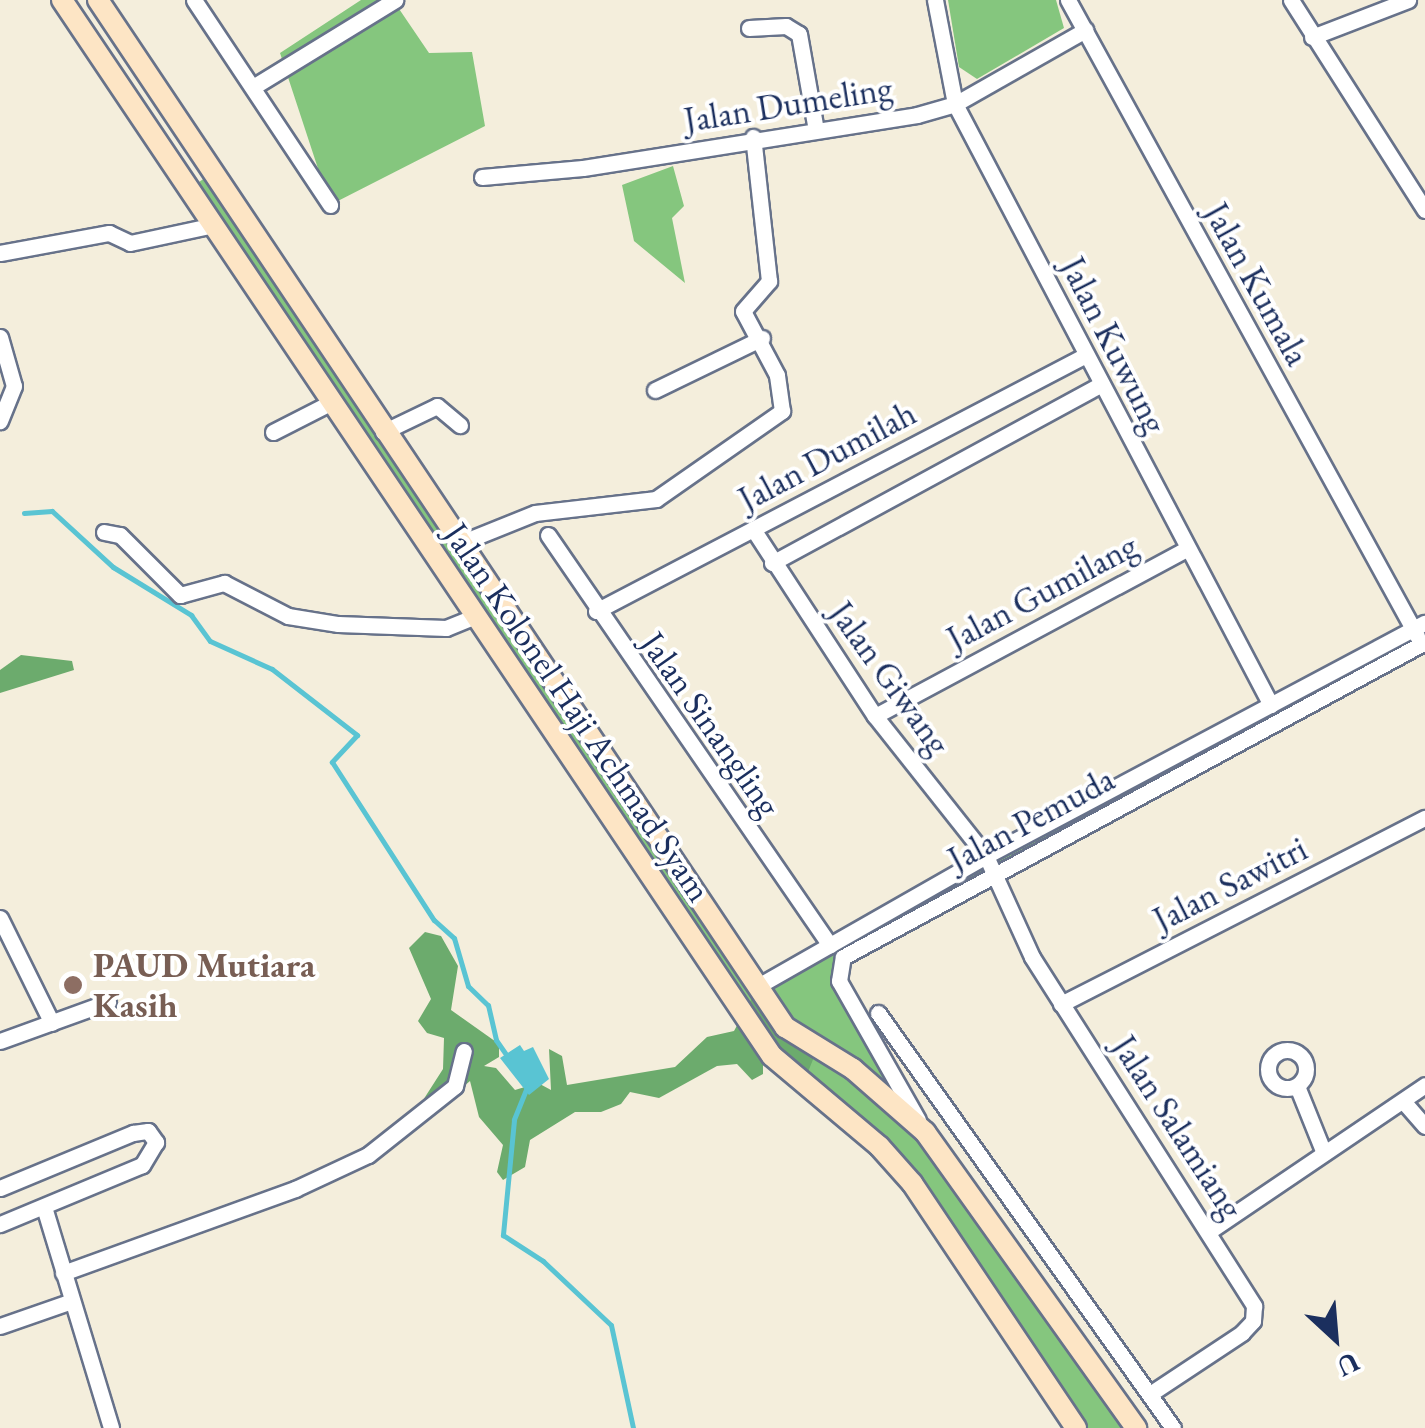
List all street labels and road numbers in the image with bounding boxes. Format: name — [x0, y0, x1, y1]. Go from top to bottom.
street label: Jalan Dumeling — [681, 67, 895, 141]
street label: Jalan Kumala — [1195, 195, 1319, 373]
street label: Jalan Kuwung — [1052, 250, 1176, 440]
street label: Jalan Dumilah — [731, 392, 923, 520]
street label: Jalan Kolonel Haji Achmad Syam — [435, 515, 721, 909]
street label: Jalan Gumilang — [940, 524, 1144, 660]
street label: Jalan Giwang — [820, 593, 960, 763]
street label: Jalan Sinangling — [632, 624, 790, 824]
street label: Jalan Pemuda — [941, 758, 1121, 880]
street label: Jalan Sawitri — [1146, 827, 1314, 941]
street label: Jalan Salamiang — [1103, 1028, 1253, 1226]

